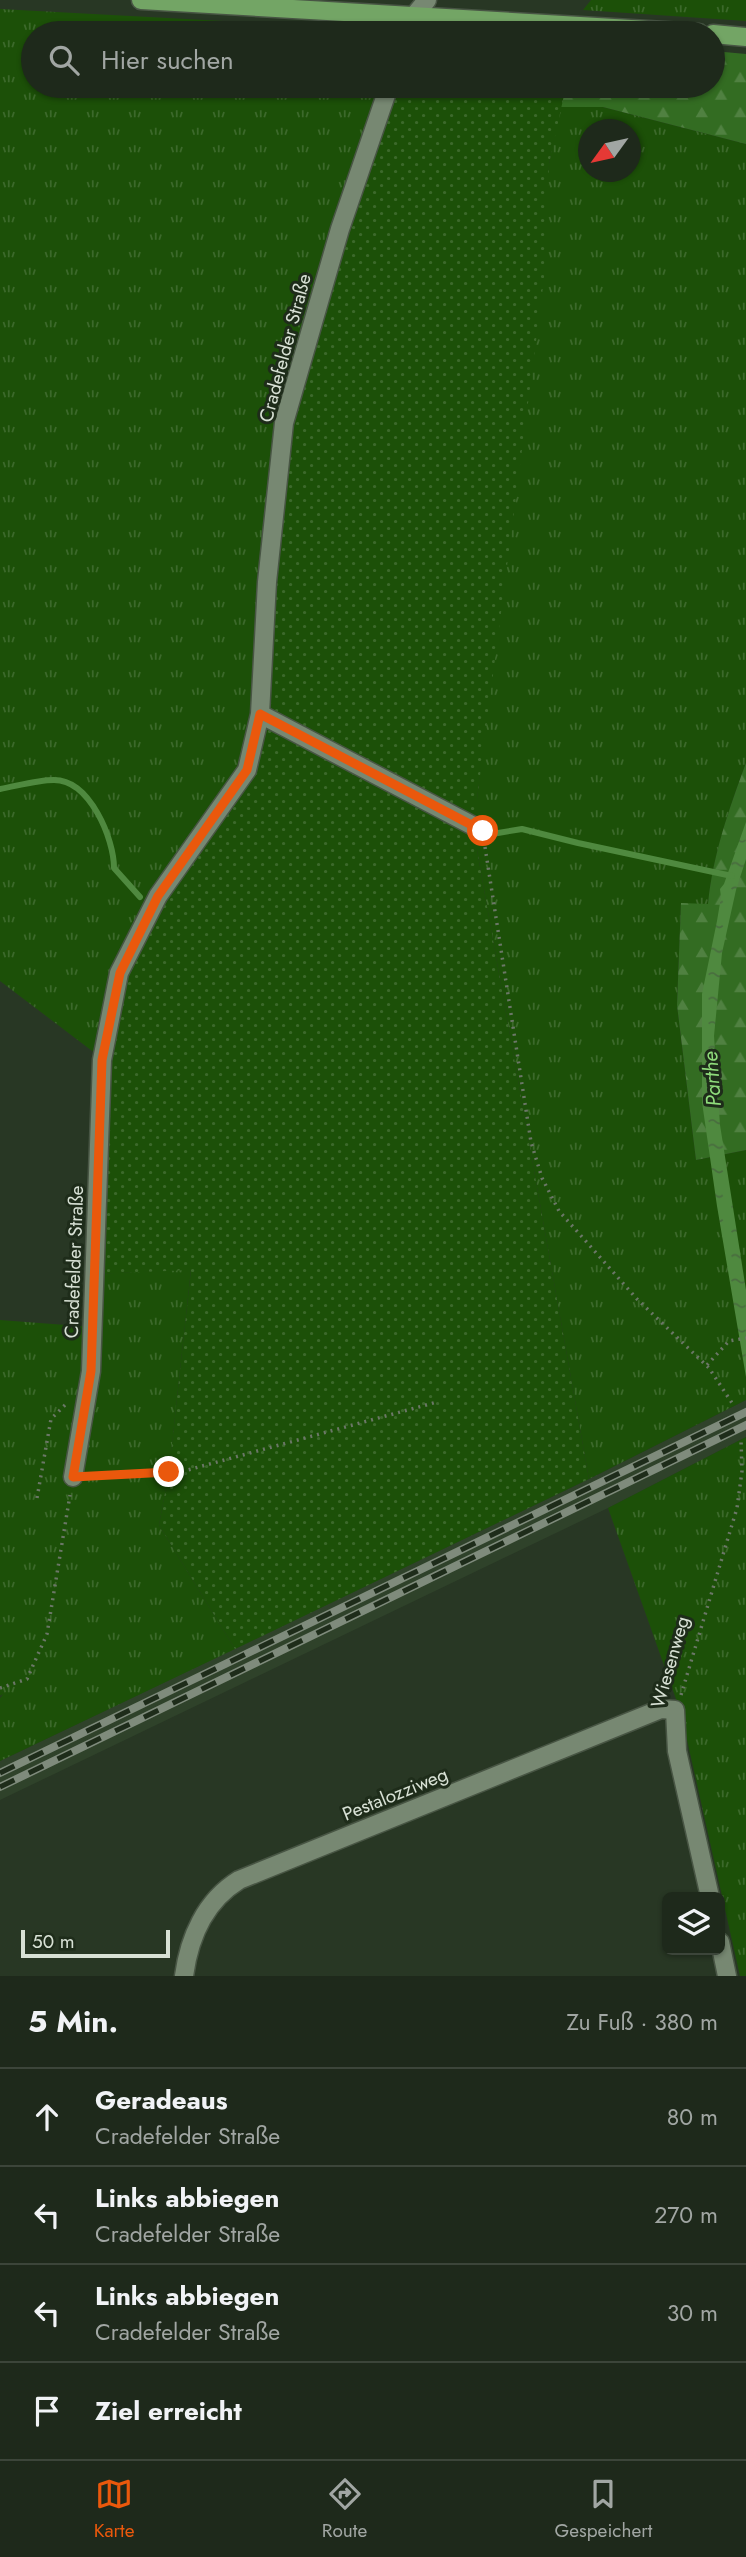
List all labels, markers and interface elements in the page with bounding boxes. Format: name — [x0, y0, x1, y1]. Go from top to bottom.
search box — [21, 21, 725, 98]
icon: search — [45, 41, 83, 79]
text: Hier suchen — [101, 41, 234, 79]
north arrow — [578, 119, 641, 182]
street label: Cradefelder Straße — [252, 270, 318, 425]
route start — [467, 815, 498, 846]
water label: Parthe — [695, 1050, 729, 1108]
street label: Cradefelder Straße — [58, 1185, 90, 1339]
route end — [153, 1456, 184, 1487]
street label: Wiesenweg — [644, 1613, 696, 1711]
street label: Pestalozziweg — [338, 1761, 452, 1827]
map controls — [662, 1892, 725, 1955]
button: layers — [662, 1892, 725, 1955]
scale bar — [21, 1927, 170, 1959]
text: 50 m — [32, 1928, 75, 1955]
text: 5 Min. — [28, 2000, 118, 2043]
text: Zu Fuß · 380 m — [567, 2005, 718, 2039]
text: Geradeaus — [95, 2081, 228, 2119]
icon: ahead — [28, 2098, 66, 2136]
text: 80 m — [667, 2100, 718, 2134]
text: Cradefelder Straße — [95, 2119, 280, 2153]
text: Links abbiegen — [95, 2179, 279, 2217]
icon: left — [28, 2196, 66, 2234]
text: 270 m — [654, 2198, 718, 2232]
text: Cradefelder Straße — [95, 2217, 280, 2251]
text: Links abbiegen — [95, 2277, 279, 2315]
icon: left — [28, 2294, 66, 2332]
text: 30 m — [667, 2296, 718, 2330]
text: Cradefelder Straße — [95, 2315, 280, 2349]
icon: arrive — [28, 2392, 66, 2430]
text: Ziel erreicht — [95, 2392, 242, 2430]
tab: Karte — [94, 2475, 134, 2544]
tab: Route — [322, 2475, 367, 2544]
tab: Gespeichert — [555, 2475, 652, 2544]

